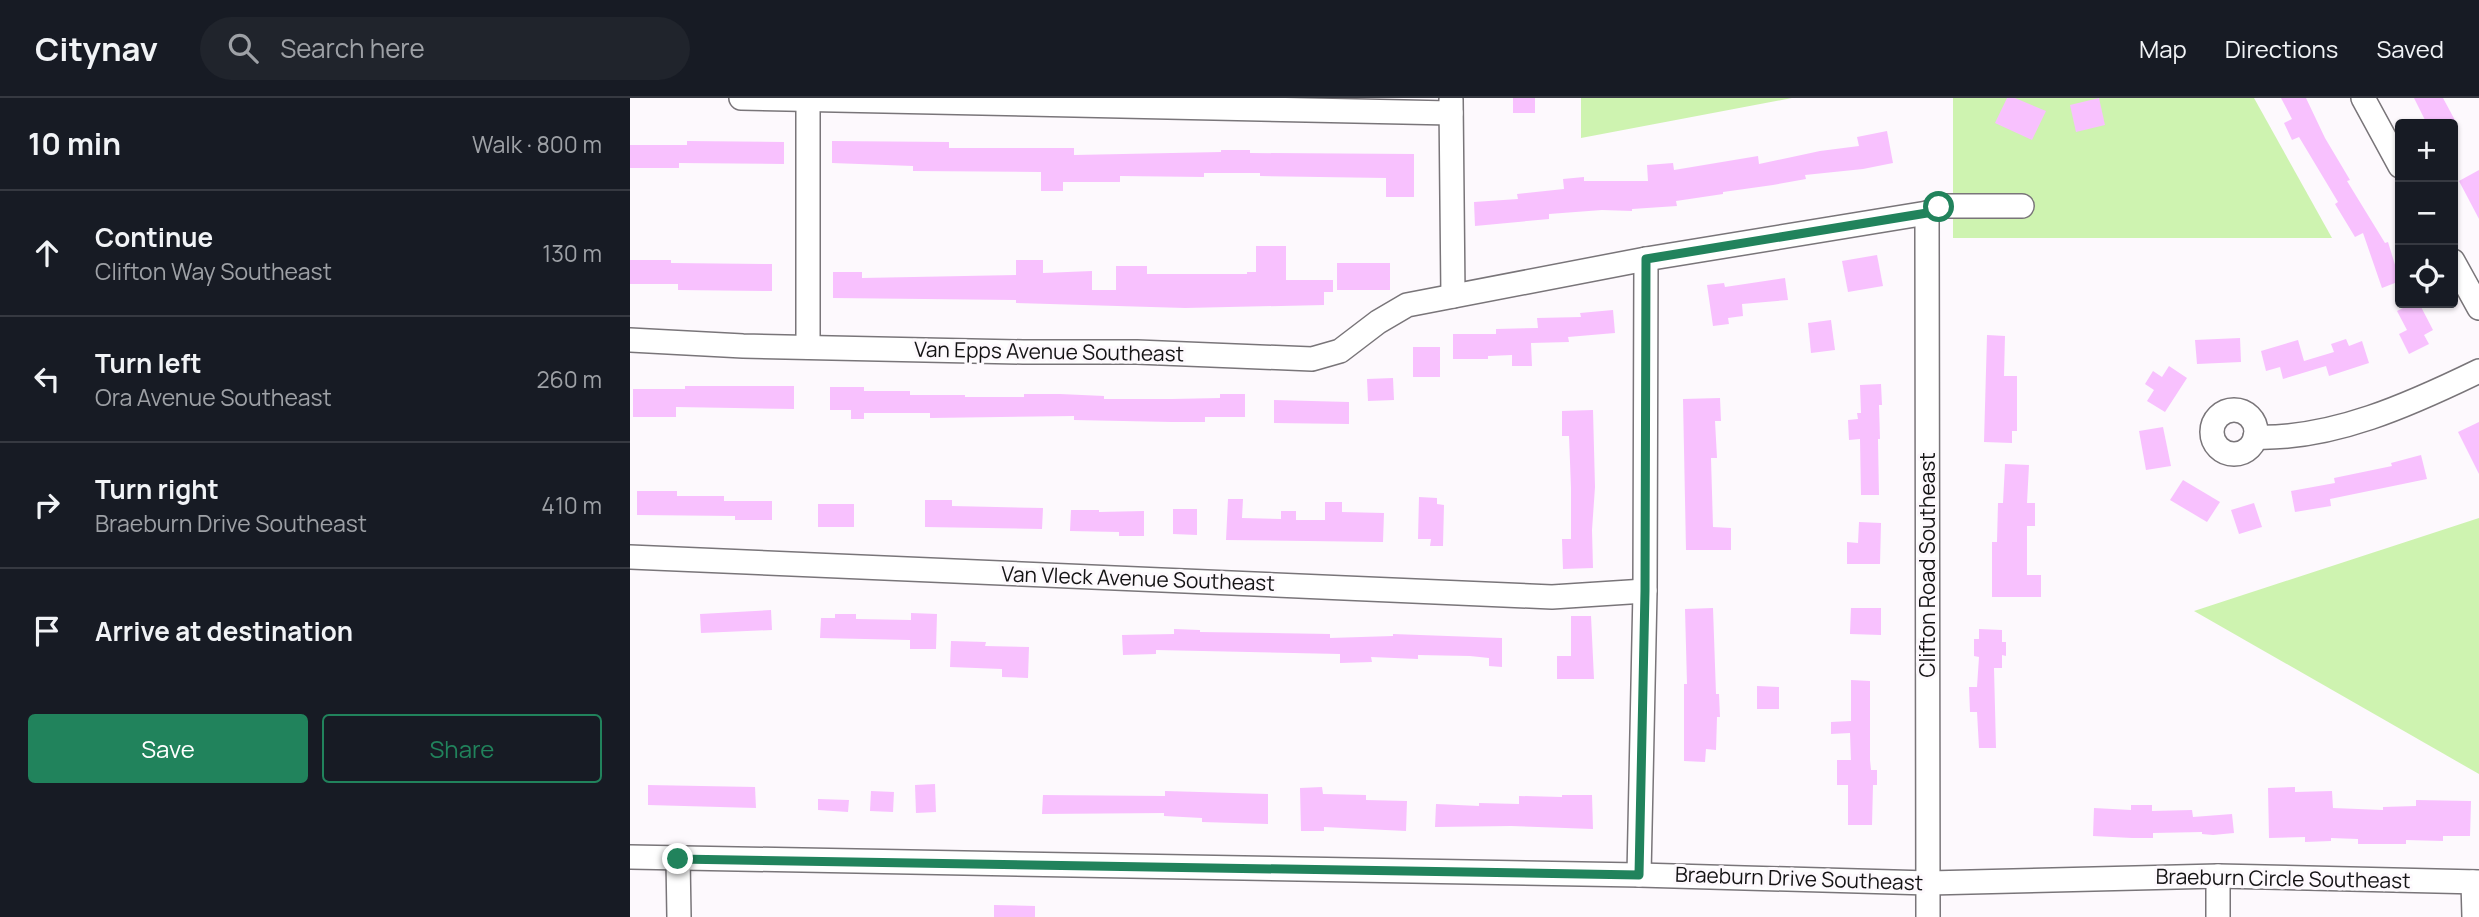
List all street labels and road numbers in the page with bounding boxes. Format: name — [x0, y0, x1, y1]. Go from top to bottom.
street label: Van Epps Avenue Southeast — [914, 335, 1184, 367]
street label: Clifton Road Southeast — [1913, 452, 1941, 678]
street label: Van Vleck Avenue Southeast — [1001, 559, 1275, 597]
street label: Braeburn Drive Southeast — [1674, 860, 1924, 896]
street label: Braeburn Circle Southeast — [2155, 862, 2411, 894]

